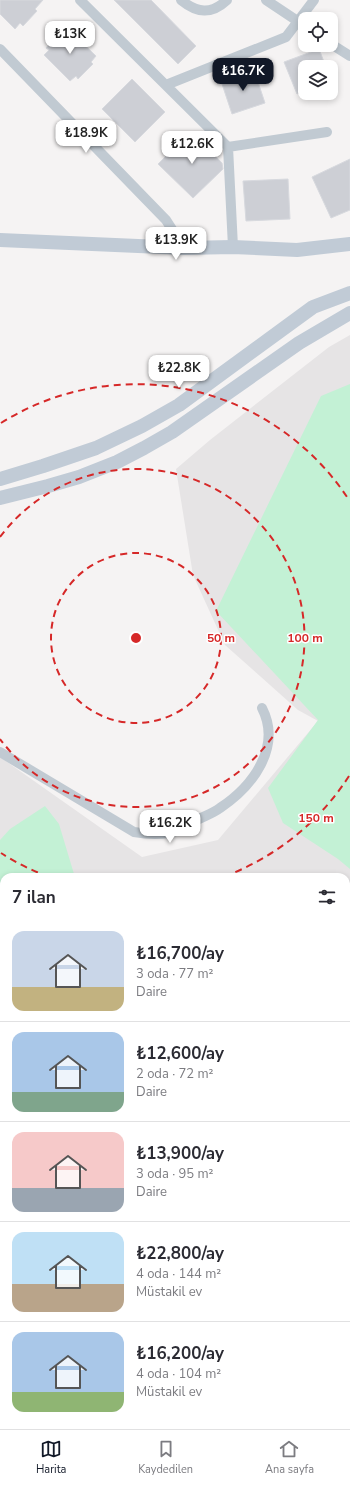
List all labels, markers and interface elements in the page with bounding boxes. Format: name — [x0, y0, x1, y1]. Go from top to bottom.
map controls — [298, 12, 338, 100]
button: locate — [298, 12, 338, 52]
pin: ₺13K — [46, 21, 94, 55]
text: ₺13K — [54, 25, 86, 43]
pin: ₺16.7K — [210, 58, 276, 92]
button: layers — [298, 60, 338, 100]
text: ₺16.7K — [221, 62, 265, 80]
pin: ₺18.9K — [53, 120, 119, 154]
text: ₺18.9K — [64, 124, 108, 142]
pin: ₺12.6K — [159, 131, 225, 165]
text: ₺12.6K — [170, 135, 214, 153]
pin: ₺13.9K — [143, 227, 209, 261]
text: ₺13.9K — [154, 231, 198, 249]
pin: ₺22.8K — [146, 355, 212, 389]
text: ₺22.8K — [157, 359, 201, 377]
text: 50 m — [207, 630, 235, 646]
text: 100 m — [287, 630, 323, 646]
centre of rings — [129, 631, 143, 645]
pin: ₺16.2K — [137, 810, 203, 844]
text: 150 m — [298, 810, 334, 826]
text: ₺16.2K — [148, 814, 192, 832]
text: 7 ilan — [12, 886, 56, 909]
icon: filters — [316, 886, 338, 908]
text: ₺16,700/ay — [136, 942, 224, 965]
icon: home — [44, 947, 92, 995]
text: 3 oda · 77 m² — [136, 965, 214, 983]
text: Daire — [136, 983, 167, 1001]
text: ₺12,600/ay — [136, 1042, 224, 1065]
icon: home — [44, 1048, 92, 1096]
text: 2 oda · 72 m² — [136, 1065, 214, 1083]
text: Daire — [136, 1083, 167, 1101]
text: ₺13,900/ay — [136, 1142, 224, 1165]
icon: home — [44, 1148, 92, 1196]
text: 3 oda · 95 m² — [136, 1165, 214, 1183]
text: Daire — [136, 1183, 167, 1201]
text: ₺22,800/ay — [136, 1242, 224, 1265]
icon: home — [44, 1248, 92, 1296]
text: 4 oda · 144 m² — [136, 1265, 221, 1283]
text: Müstakil ev — [136, 1283, 202, 1301]
text: ₺16,200/ay — [136, 1342, 224, 1365]
icon: home — [44, 1348, 92, 1396]
text: 4 oda · 104 m² — [136, 1365, 221, 1383]
text: Müstakil ev — [136, 1383, 202, 1401]
tab: Harita — [36, 1438, 66, 1477]
tab: Kaydedilen — [138, 1438, 193, 1477]
tab: Ana sayfa — [265, 1438, 314, 1477]

